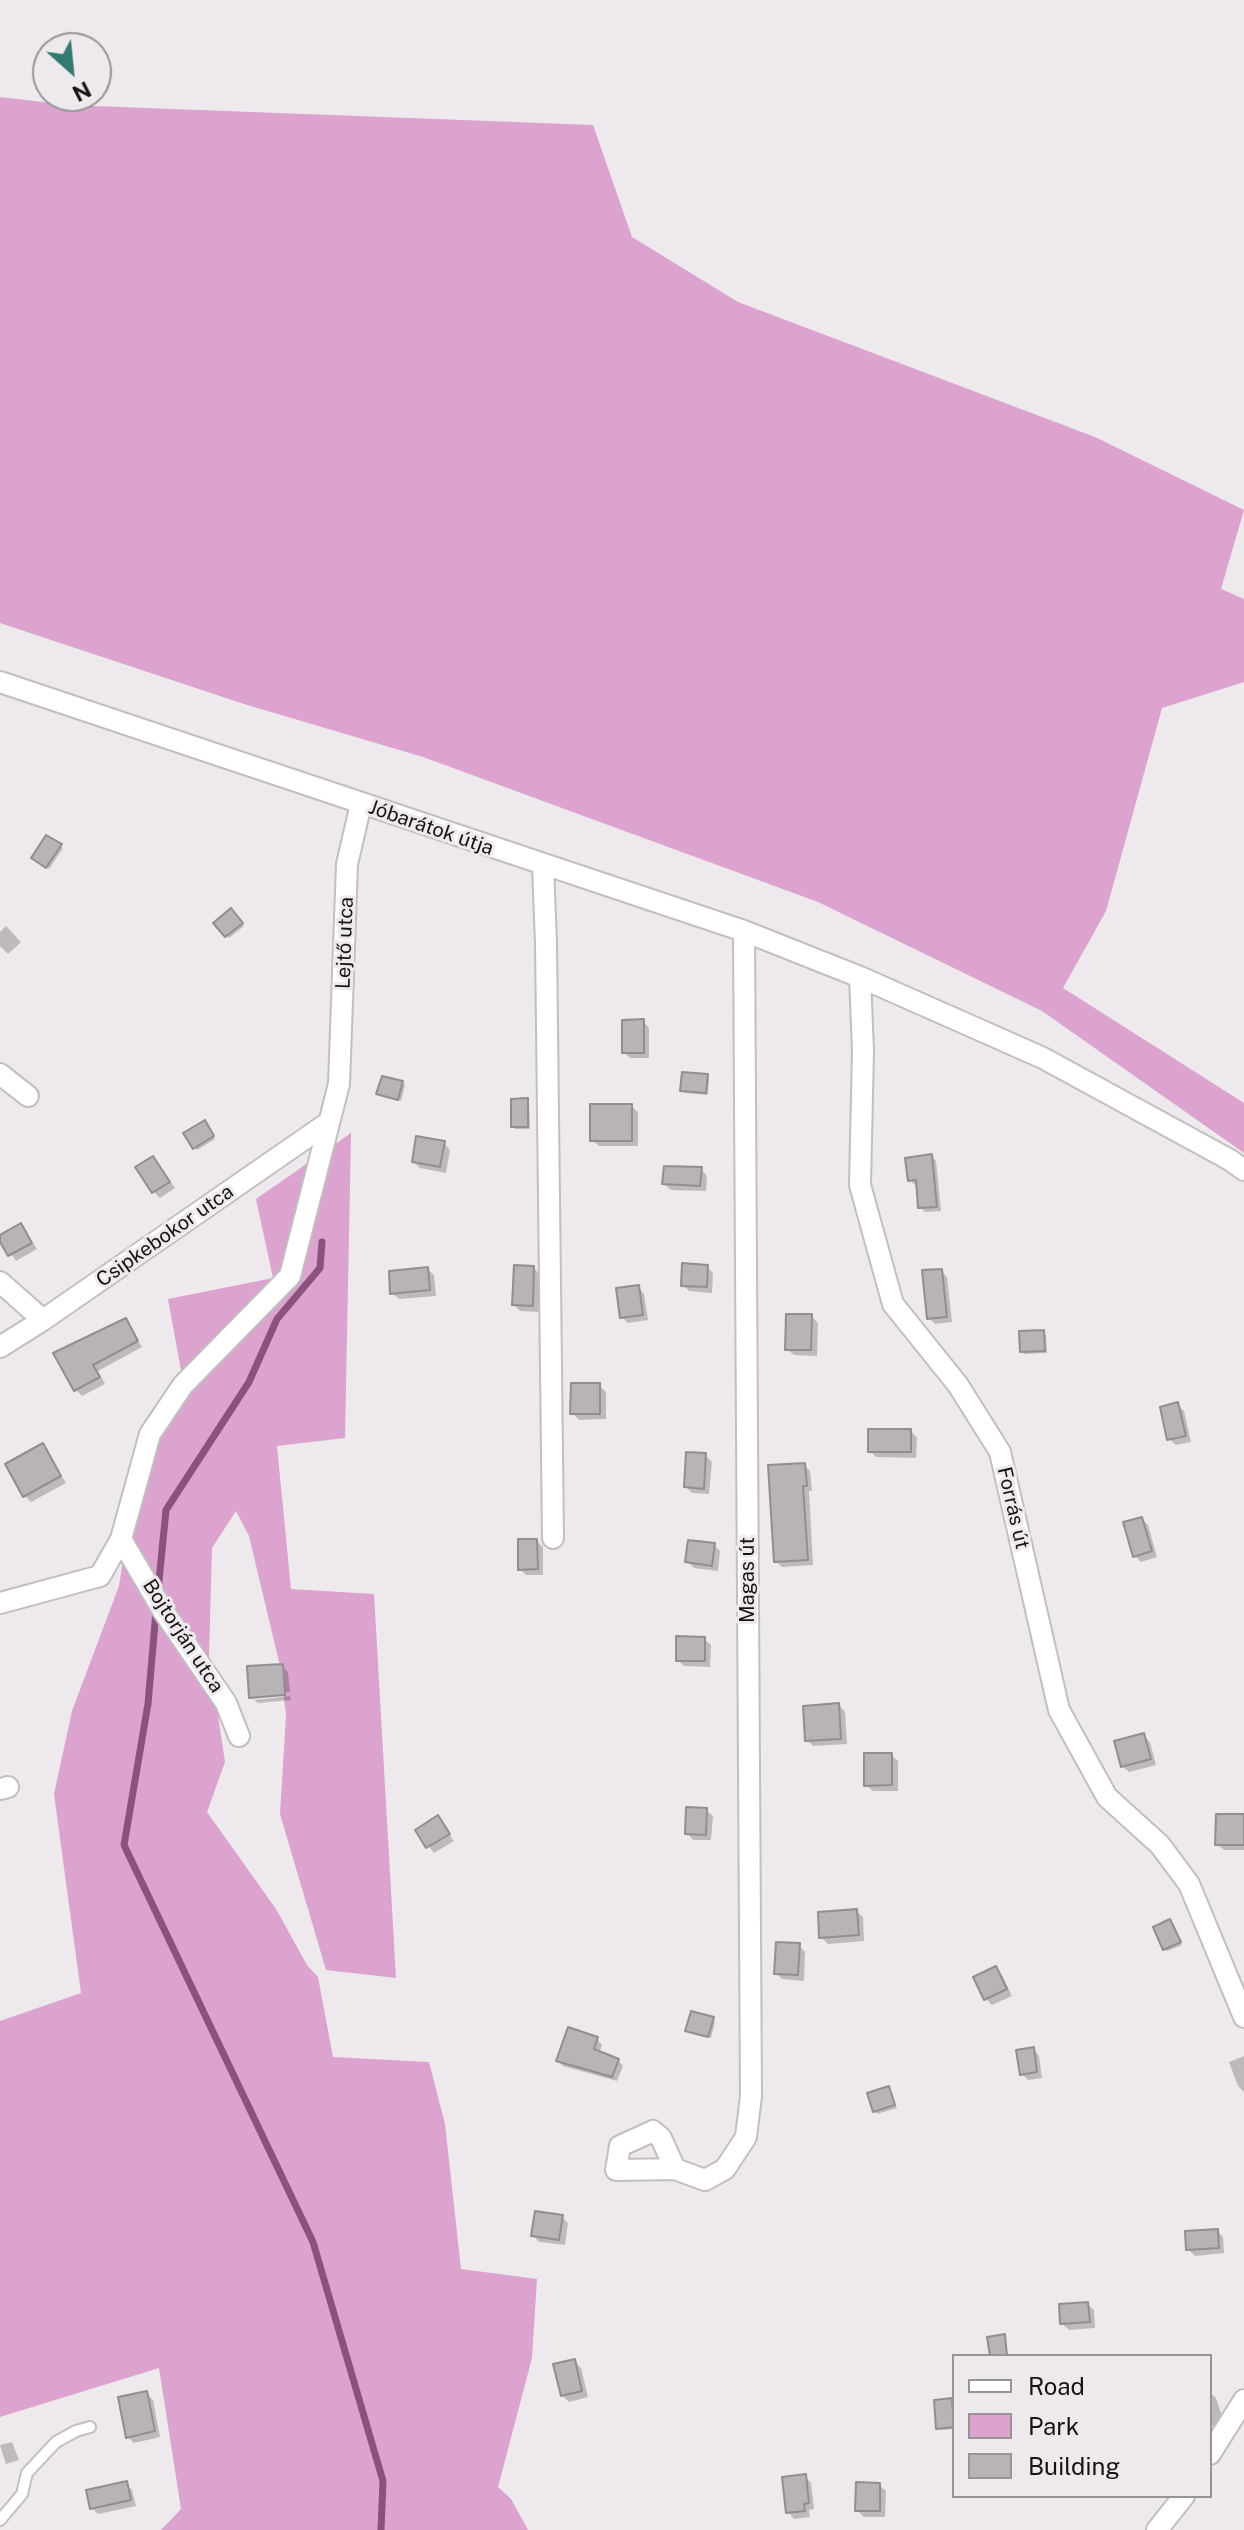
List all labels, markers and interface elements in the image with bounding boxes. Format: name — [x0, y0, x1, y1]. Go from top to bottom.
north arrow — [32, 32, 112, 112]
text: N — [68, 76, 96, 107]
street label: Jóbarátok útja — [365, 795, 497, 861]
street label: Lejtő utca — [331, 896, 359, 990]
street label: Csipkebokor utca — [92, 1180, 238, 1292]
street label: Forrás út — [992, 1465, 1034, 1551]
street label: Magas út — [736, 1537, 760, 1623]
street label: Bojtorján utca — [137, 1575, 229, 1697]
legend — [952, 2354, 1212, 2498]
text: Road — [1028, 2372, 1085, 2400]
text: Park — [1028, 2412, 1079, 2440]
text: Building — [1028, 2452, 1120, 2480]

